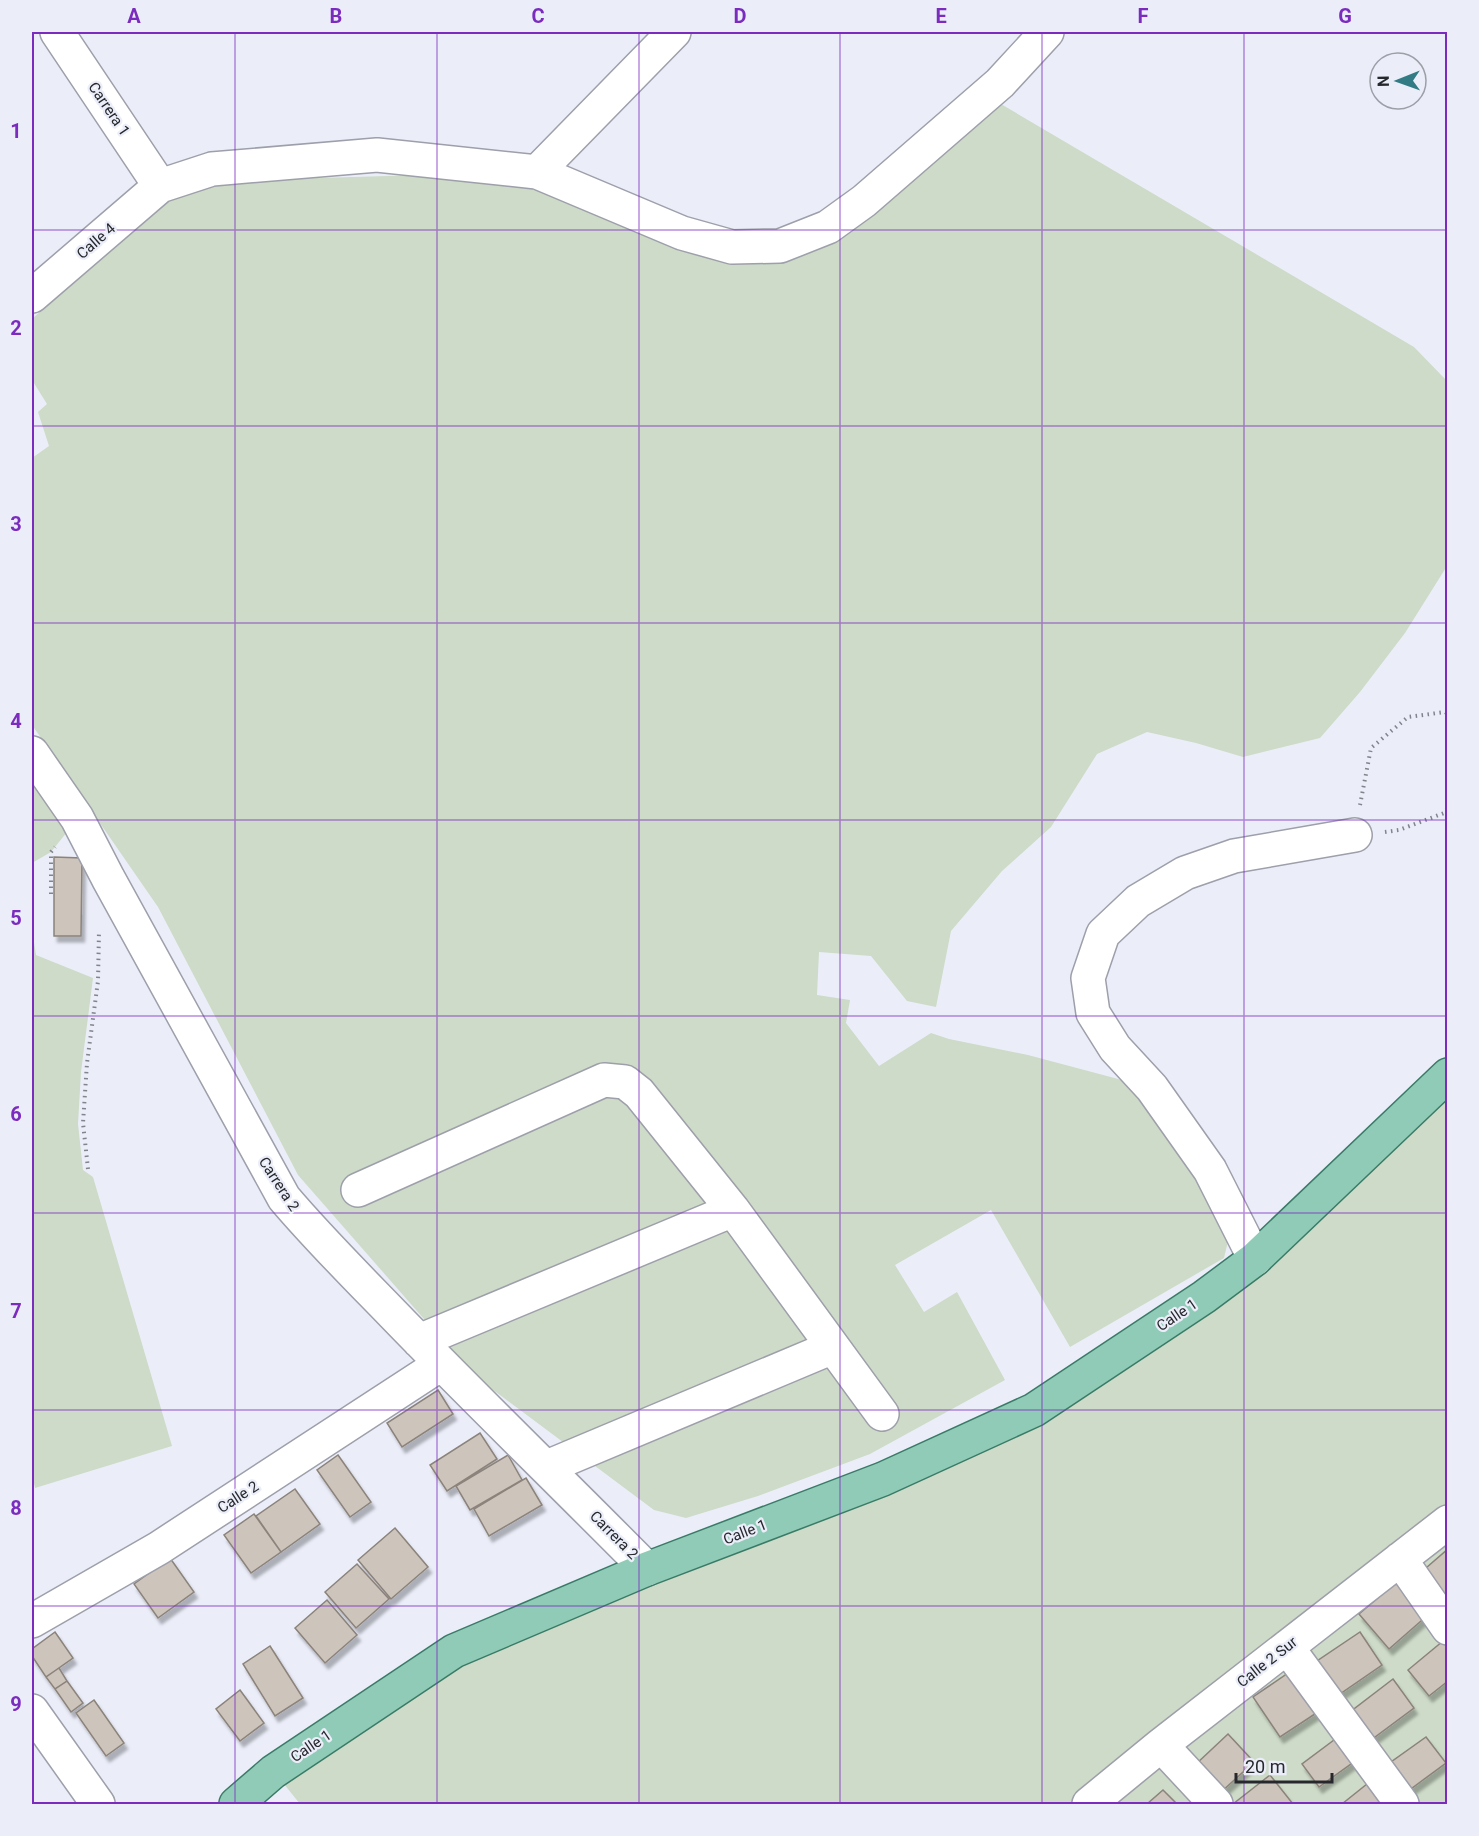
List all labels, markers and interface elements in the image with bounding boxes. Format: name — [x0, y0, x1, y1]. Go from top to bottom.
text: A — [127, 4, 141, 28]
text: B — [330, 4, 342, 28]
text: C — [531, 4, 545, 28]
text: D — [734, 4, 747, 28]
text: E — [935, 4, 947, 28]
text: F — [1138, 4, 1149, 28]
text: G — [1338, 4, 1352, 28]
north arrow — [1368, 51, 1428, 111]
text: N — [1374, 75, 1393, 87]
street label: Carrera 1 — [84, 79, 134, 139]
text: 1 — [10, 119, 22, 143]
street label: Calle 4 — [73, 219, 119, 263]
text: 2 — [10, 316, 22, 340]
text: 3 — [10, 512, 22, 536]
text: 4 — [10, 709, 22, 733]
text: 5 — [10, 906, 22, 930]
text: 6 — [10, 1102, 22, 1126]
street label: Carrera 2 — [255, 1154, 303, 1214]
street label: Calle 1 — [1153, 1295, 1201, 1335]
text: 7 — [10, 1299, 22, 1323]
street label: Calle 2 — [214, 1477, 262, 1517]
text: 8 — [10, 1496, 22, 1520]
street label: Carrera 2 — [586, 1507, 642, 1563]
street label: Calle 1 — [721, 1515, 769, 1549]
street label: Calle 2 Sur — [1233, 1633, 1301, 1691]
text: 9 — [10, 1692, 22, 1716]
street label: Calle 1 — [287, 1726, 335, 1766]
scale bar — [1236, 1746, 1332, 1784]
text: 20 m — [1245, 1756, 1285, 1777]

